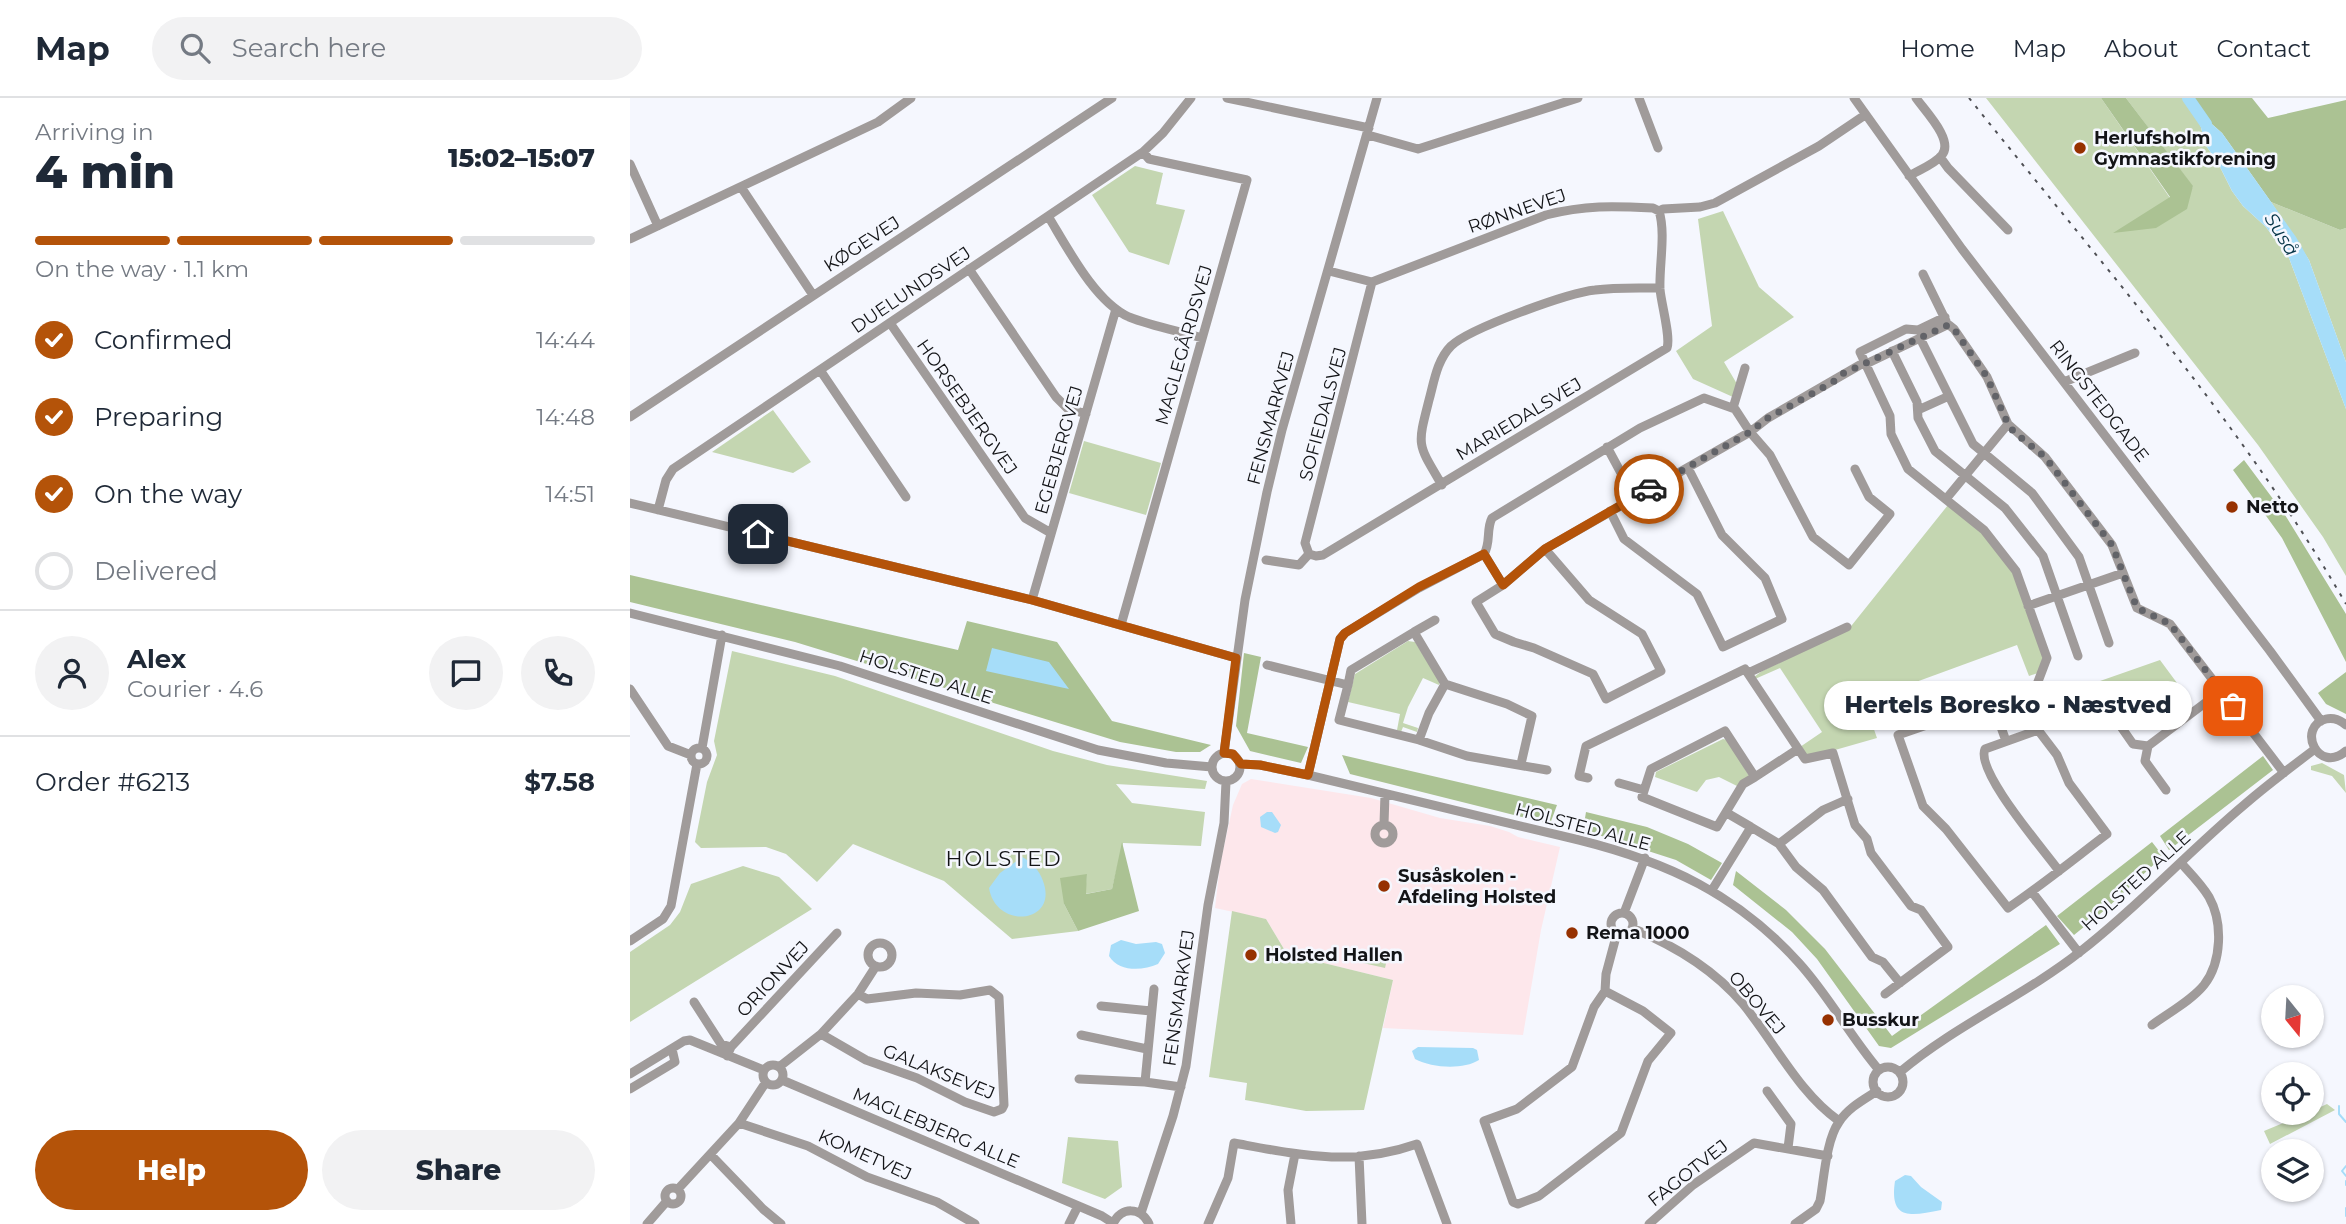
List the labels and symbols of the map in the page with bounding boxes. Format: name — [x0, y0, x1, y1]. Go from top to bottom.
place label: Herlufsholm Gymnastikforening — [2094, 127, 2276, 170]
marker: Herlufsholm Gymnastikforening — [2072, 140, 2088, 156]
street label: RØNNEVEJ — [1465, 184, 1569, 238]
water label: Suså — [2259, 208, 2304, 260]
street label: KØGEVEJ — [820, 211, 904, 277]
street label: DUELUNDSVEJ — [847, 242, 975, 338]
street label: MAGLEGÅRDSVEJ — [1150, 262, 1217, 428]
street label: HORSEBJERGVEJ — [912, 335, 1022, 479]
street label: RINGSTEDGADE — [2045, 336, 2153, 466]
street label: SOFIEDALSVEJ — [1295, 345, 1351, 483]
street label: FENSMARKVEJ — [1243, 349, 1299, 487]
street label: MARIEDALSVEJ — [1452, 373, 1586, 465]
street label: EGEBJERGVEJ — [1030, 383, 1088, 517]
courier — [1614, 454, 1684, 524]
place label: Netto — [2246, 496, 2299, 518]
marker: Netto — [2224, 499, 2240, 515]
pin — [728, 504, 788, 564]
street label: HOLSTED ALLE — [856, 645, 996, 709]
pin — [2203, 676, 2263, 736]
callout: Hertels Boresko - Næstved — [1824, 682, 2191, 730]
street label: HOLSTED ALLE — [1513, 798, 1653, 856]
street label: HOLSTED ALLE — [2077, 826, 2195, 936]
district label: HOLSTED — [945, 846, 1063, 871]
place label: Susåskolen - Afdeling Holsted — [1397, 865, 1556, 908]
marker: Susåskolen - Afdeling Holsted — [1376, 878, 1392, 894]
place label: Rema 1000 — [1586, 922, 1689, 944]
marker: Rema 1000 — [1564, 925, 1580, 941]
street label: FENSMARKVEJ — [1159, 928, 1199, 1068]
street label: ORIONVEJ — [732, 936, 814, 1022]
place label: Holsted Hallen — [1265, 944, 1403, 966]
marker: Holsted Hallen — [1243, 947, 1259, 963]
street label: OBOVEJ — [1724, 967, 1790, 1039]
north arrow — [2261, 985, 2324, 1048]
place label: Busskur — [1842, 1009, 1919, 1031]
marker: Busskur — [1820, 1012, 1836, 1028]
street label: GALAKSEVEJ — [880, 1039, 998, 1105]
street label: MAGLEBJERG ALLE — [849, 1083, 1023, 1173]
street label: KOMETVEJ — [815, 1125, 915, 1185]
street label: FAGOTVEJ — [1643, 1135, 1733, 1211]

